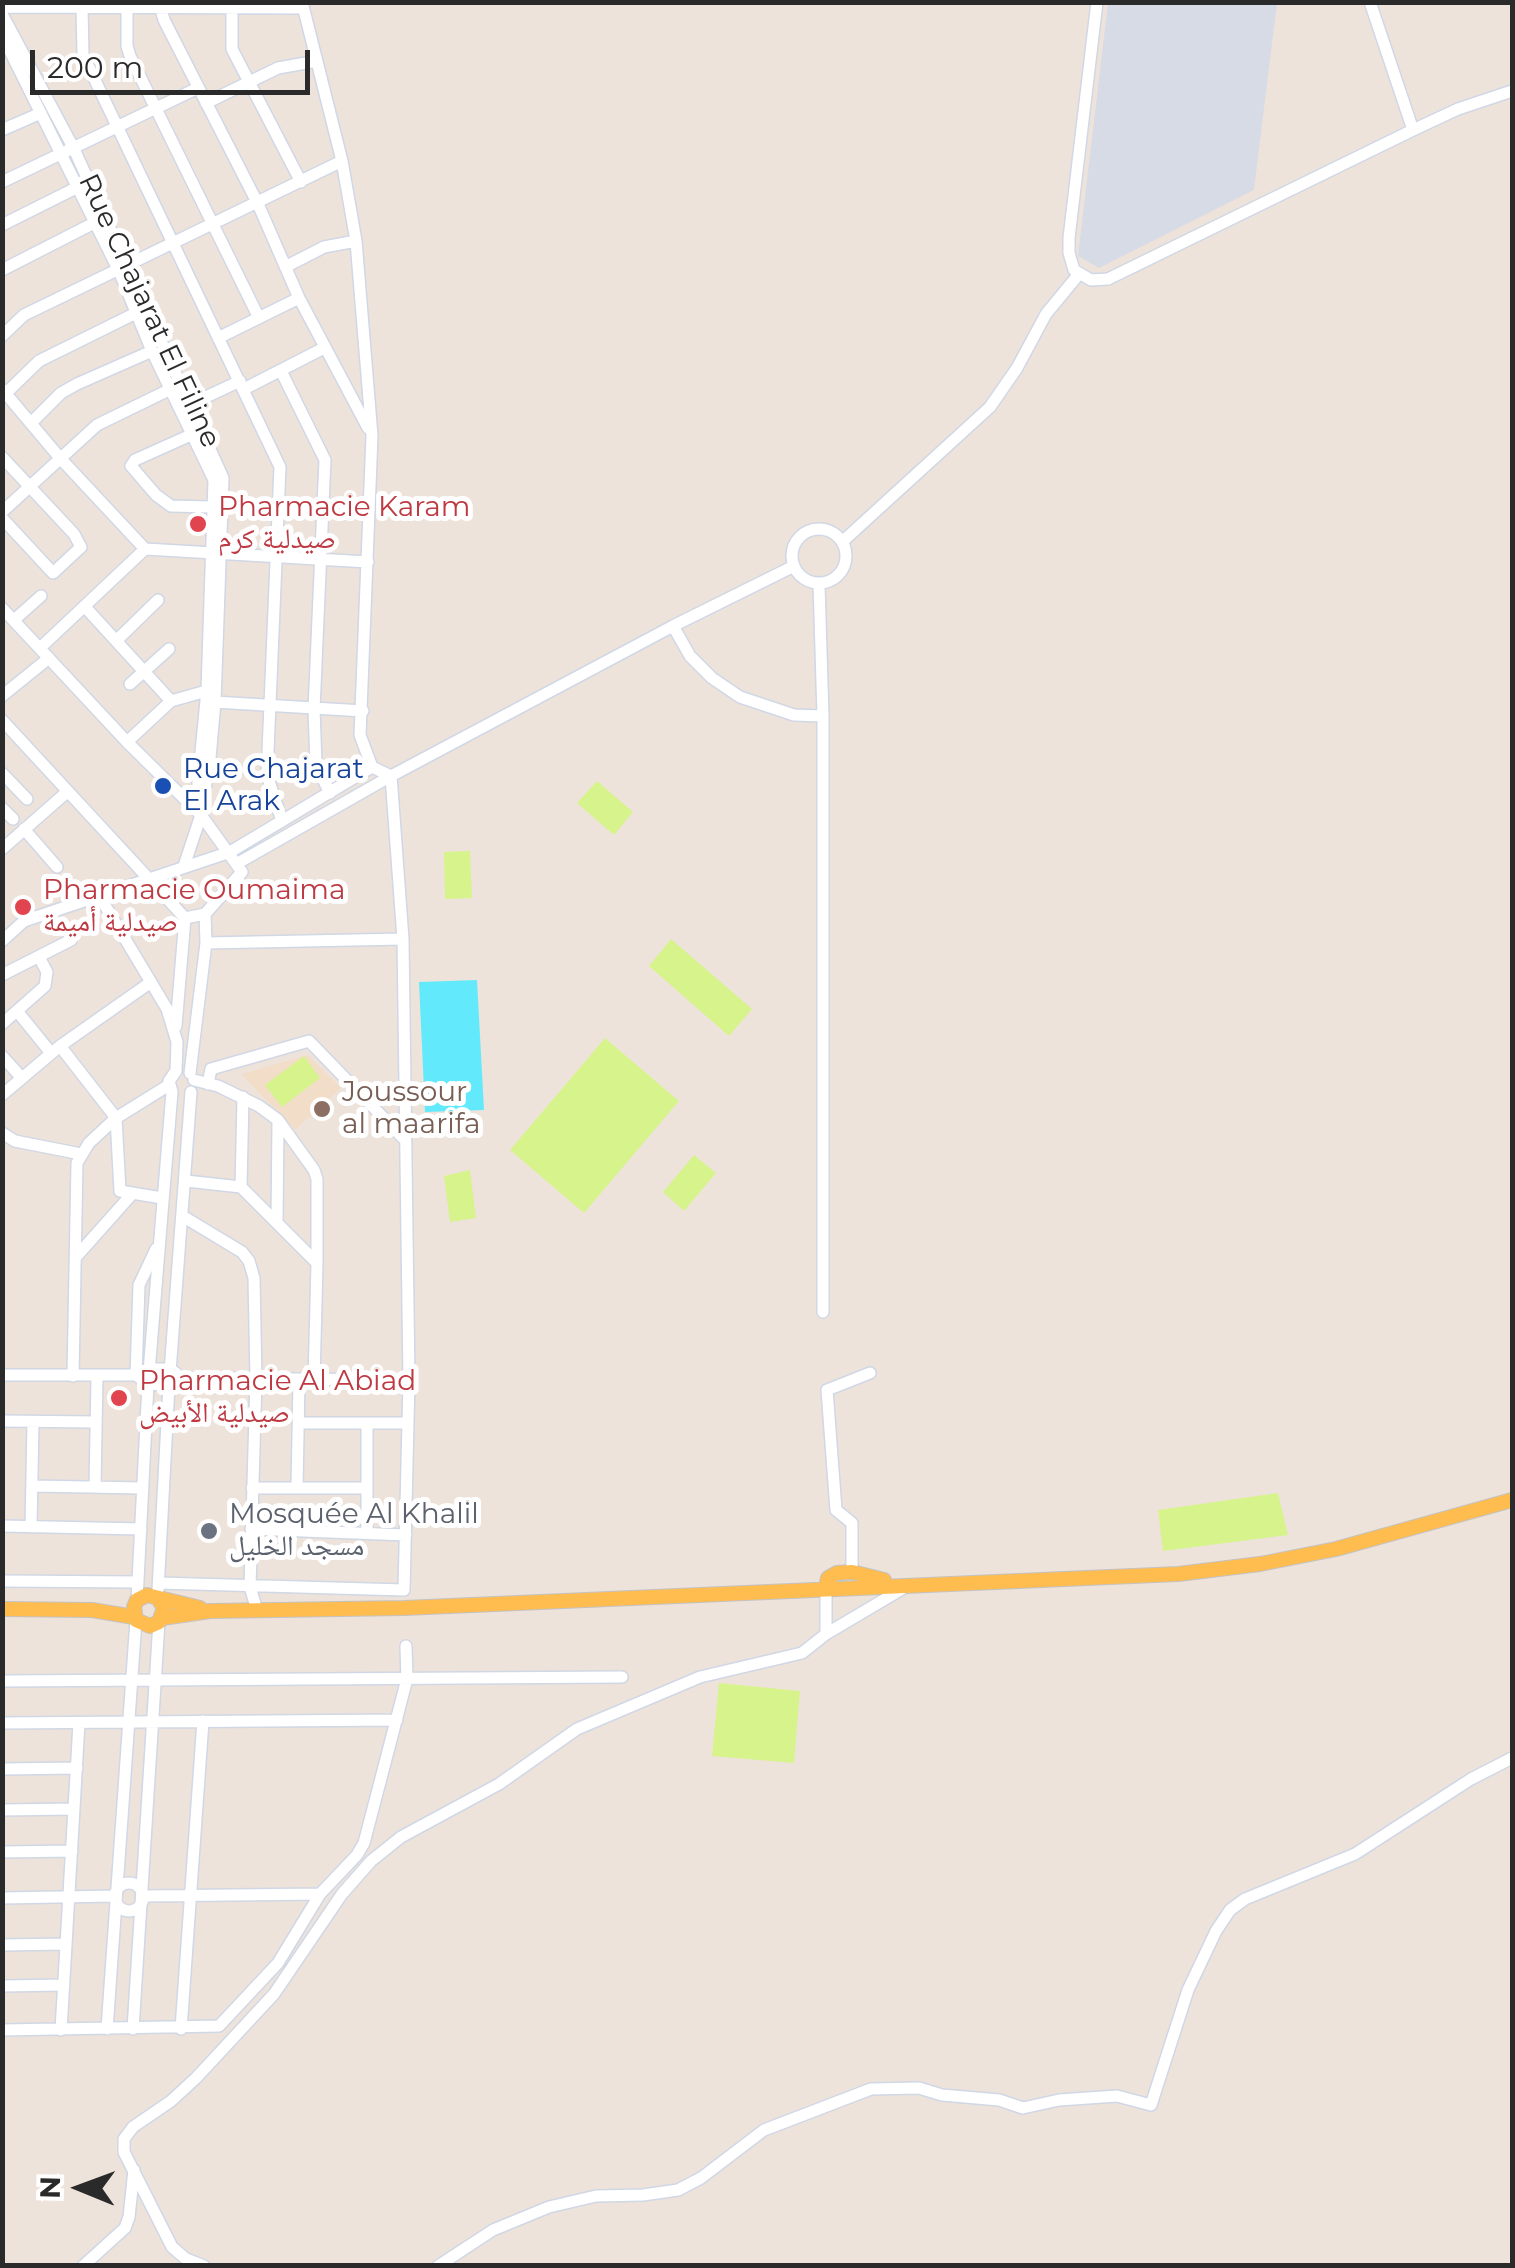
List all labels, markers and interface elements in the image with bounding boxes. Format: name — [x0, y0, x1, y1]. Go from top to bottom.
scale bar — [35, 30, 315, 92]
text: 200 m — [47, 49, 143, 86]
street label: Rue Chajarat El Filine — [71, 169, 227, 453]
place label: Pharmacie Karam صيدلية كرم — [218, 491, 470, 557]
marker: Pharmacie Karam صيدلية كرم — [187, 513, 209, 535]
place label: Rue Chajarat El Arak — [183, 753, 364, 819]
marker: Rue Chajarat El Arak — [152, 775, 174, 797]
place label: Pharmacie Oumaima صيدلية أميمة — [43, 874, 345, 940]
marker: Pharmacie Oumaima صيدلية أميمة — [12, 896, 34, 918]
place label: Joussour al maarifa — [342, 1076, 480, 1142]
marker: Joussour al maarifa — [311, 1098, 333, 1120]
place label: Pharmacie Al Abiad صيدلية الأبيض — [139, 1365, 416, 1431]
marker: Pharmacie Al Abiad صيدلية الأبيض — [108, 1387, 130, 1409]
place label: Mosquée Al Khalil مسجد الخليل — [229, 1498, 479, 1564]
marker: Mosquée Al Khalil مسجد الخليل — [198, 1520, 220, 1542]
north arrow — [30, 2138, 130, 2238]
text: N — [33, 2176, 67, 2199]

